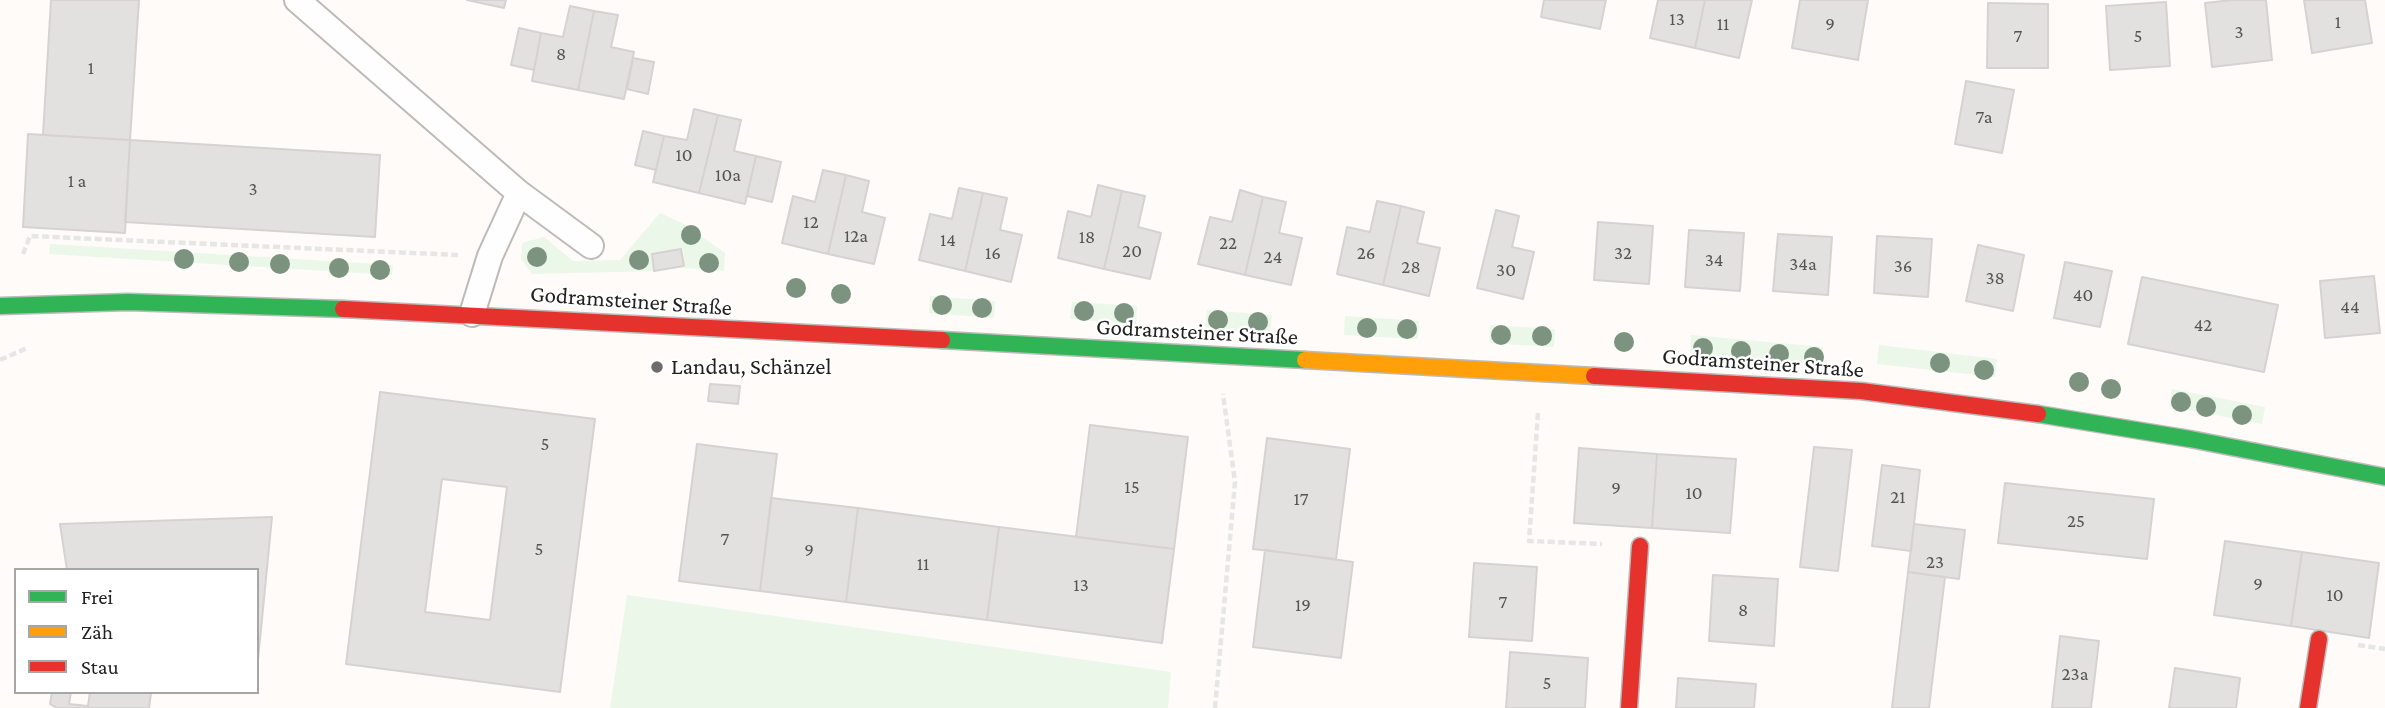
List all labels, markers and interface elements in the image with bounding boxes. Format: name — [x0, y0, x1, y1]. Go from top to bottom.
house number: 13 — [1669, 8, 1685, 30]
house number: 1 — [2335, 11, 2341, 33]
house number: 11 — [1717, 13, 1729, 35]
house number: 9 — [1825, 13, 1835, 35]
house number: 3 — [2234, 21, 2244, 43]
house number: 7 — [2014, 25, 2022, 47]
house number: 5 — [2134, 25, 2142, 47]
house number: 8 — [556, 43, 566, 65]
house number: 1 — [88, 57, 94, 79]
house number: 7a — [1976, 106, 1992, 128]
house number: 10 — [675, 144, 693, 166]
house number: 10a — [715, 164, 741, 186]
house number: 1 a — [68, 170, 86, 192]
house number: 3 — [248, 178, 258, 200]
house number: 12 — [803, 211, 819, 233]
house number: 12a — [844, 225, 868, 247]
house number: 18 — [1079, 226, 1095, 248]
house number: 14 — [940, 229, 956, 251]
house number: 22 — [1219, 232, 1237, 254]
house number: 20 — [1122, 240, 1142, 262]
house number: 16 — [985, 242, 1001, 264]
house number: 26 — [1357, 242, 1375, 264]
house number: 32 — [1614, 242, 1632, 264]
house number: 24 — [1264, 246, 1282, 268]
house number: 34 — [1705, 249, 1723, 271]
house number: 34a — [1789, 253, 1817, 275]
house number: 36 — [1894, 255, 1912, 277]
house number: 28 — [1401, 256, 1421, 278]
house number: 30 — [1496, 259, 1516, 281]
house number: 38 — [1985, 267, 2005, 289]
street label: Godramsteiner Straße — [529, 280, 733, 322]
house number: 40 — [2073, 284, 2093, 306]
house number: 44 — [2340, 296, 2360, 318]
street label: Godramsteiner Straße — [1095, 313, 1299, 351]
house number: 42 — [2194, 314, 2212, 336]
street label: Godramsteiner Straße — [1661, 342, 1865, 384]
place label: Landau, Schänzel — [671, 353, 831, 381]
marker: Landau, Schänzel — [649, 359, 665, 375]
house number: 5 — [541, 433, 549, 455]
house number: 15 — [1124, 476, 1140, 498]
house number: 9 — [1611, 477, 1621, 499]
house number: 10 — [1685, 482, 1703, 504]
house number: 21 — [1890, 486, 1906, 508]
house number: 17 — [1293, 488, 1309, 510]
house number: 25 — [2067, 510, 2085, 532]
house number: 7 — [721, 528, 729, 550]
house number: 5 — [535, 538, 543, 560]
house number: 9 — [804, 539, 814, 561]
house number: 23 — [1926, 551, 1944, 573]
house number: 11 — [917, 553, 929, 575]
legend — [14, 568, 259, 694]
house number: 9 — [2253, 573, 2263, 595]
house number: 13 — [1073, 574, 1089, 596]
house number: 10 — [2326, 584, 2344, 606]
text: Frei — [81, 585, 113, 609]
house number: 7 — [1499, 591, 1507, 613]
house number: 19 — [1295, 594, 1311, 616]
house number: 8 — [1738, 599, 1748, 621]
text: Zäh — [81, 620, 113, 644]
text: Stau — [81, 655, 119, 679]
house number: 23a — [2062, 663, 2088, 685]
house number: 5 — [1543, 672, 1551, 694]

